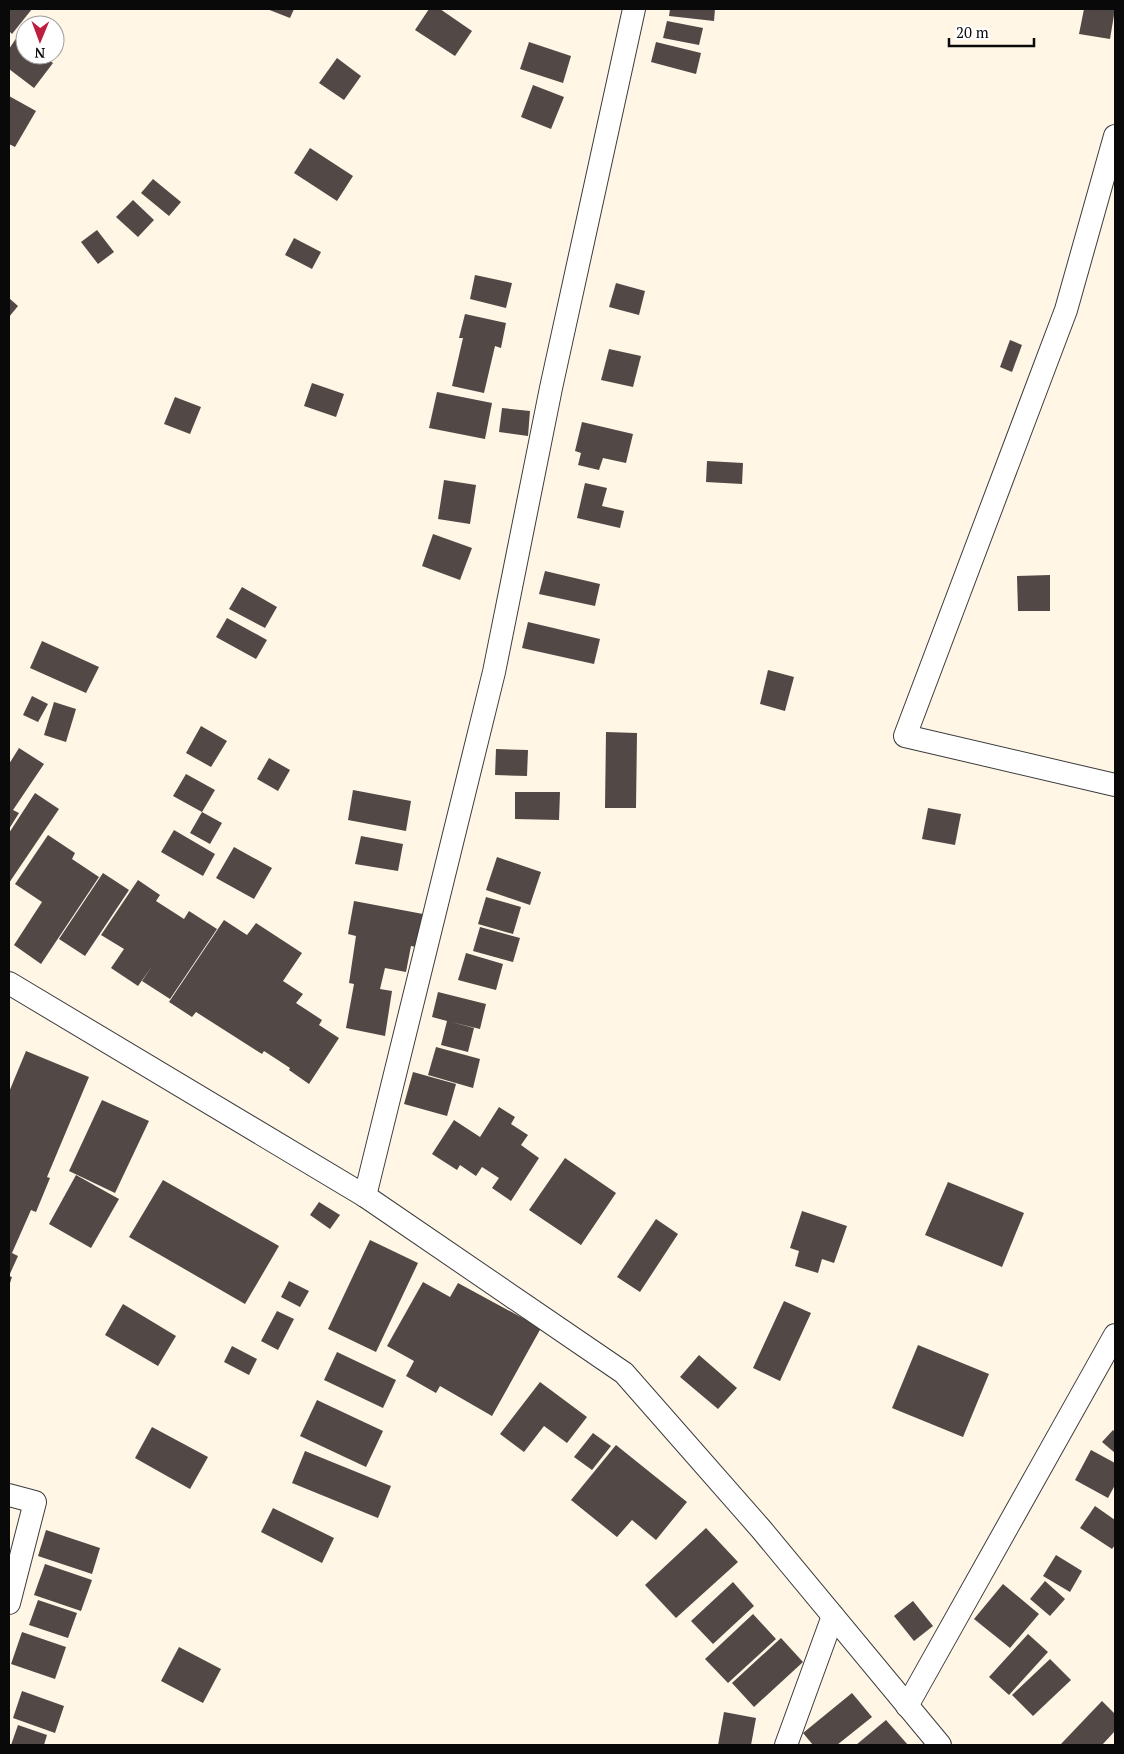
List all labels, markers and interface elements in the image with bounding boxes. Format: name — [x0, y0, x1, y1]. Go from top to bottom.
north arrow — [15, 15, 65, 65]
scale bar — [949, 15, 1034, 47]
text: 20 m — [956, 22, 989, 42]
text: N — [34, 44, 45, 63]

